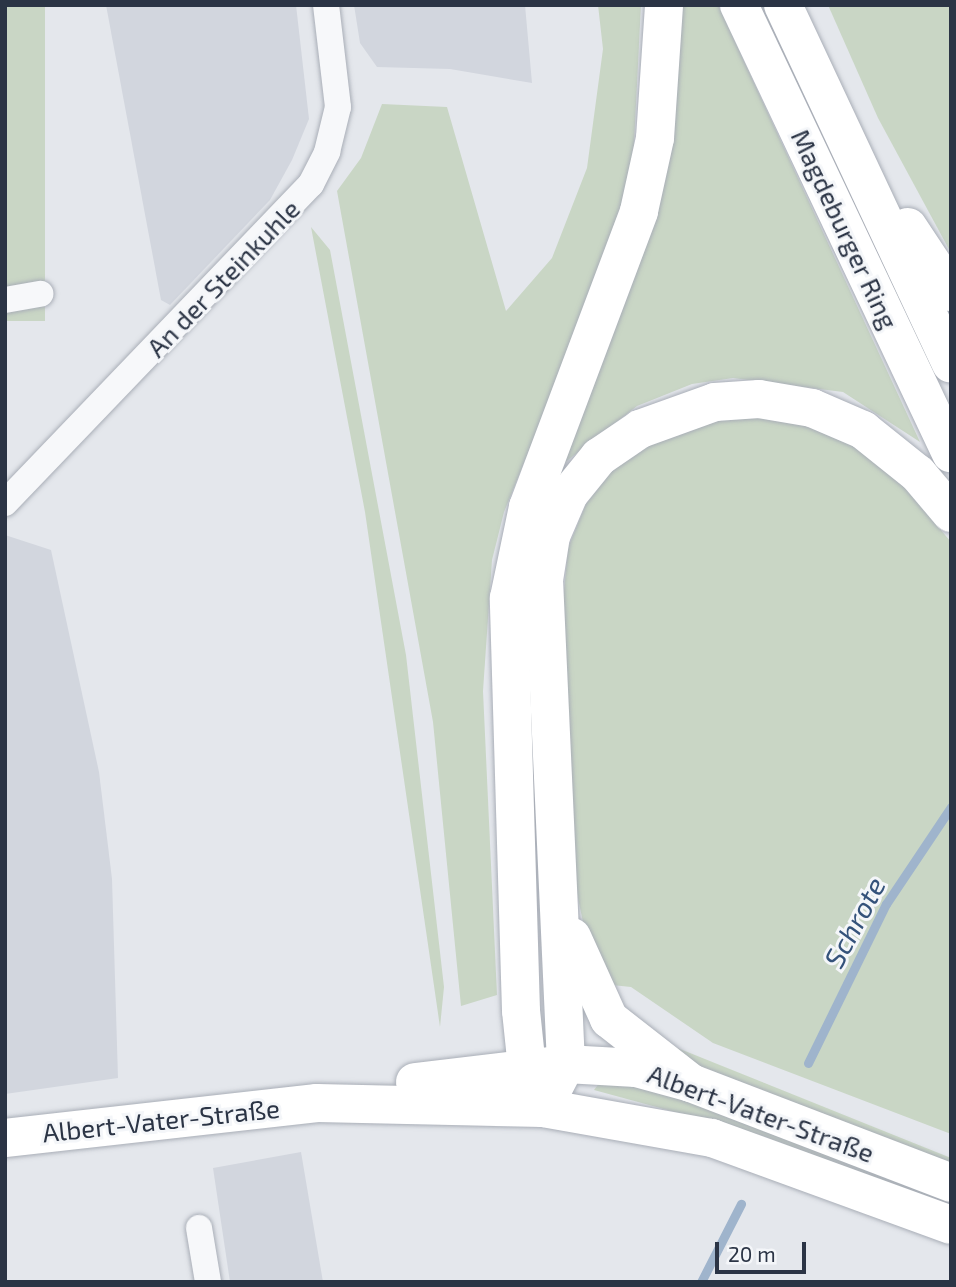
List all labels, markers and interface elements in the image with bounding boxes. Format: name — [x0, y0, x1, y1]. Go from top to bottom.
street label: Magdeburger Ring — [785, 124, 905, 334]
street label: An der Steinkuhle — [140, 193, 306, 363]
water label: Schrote — [816, 871, 892, 973]
street label: Albert-Vater-Straße — [644, 1058, 878, 1168]
street label: Albert-Vater-Straße — [41, 1092, 281, 1148]
scale bar — [718, 1228, 809, 1272]
text: 20 m — [728, 1241, 776, 1266]

